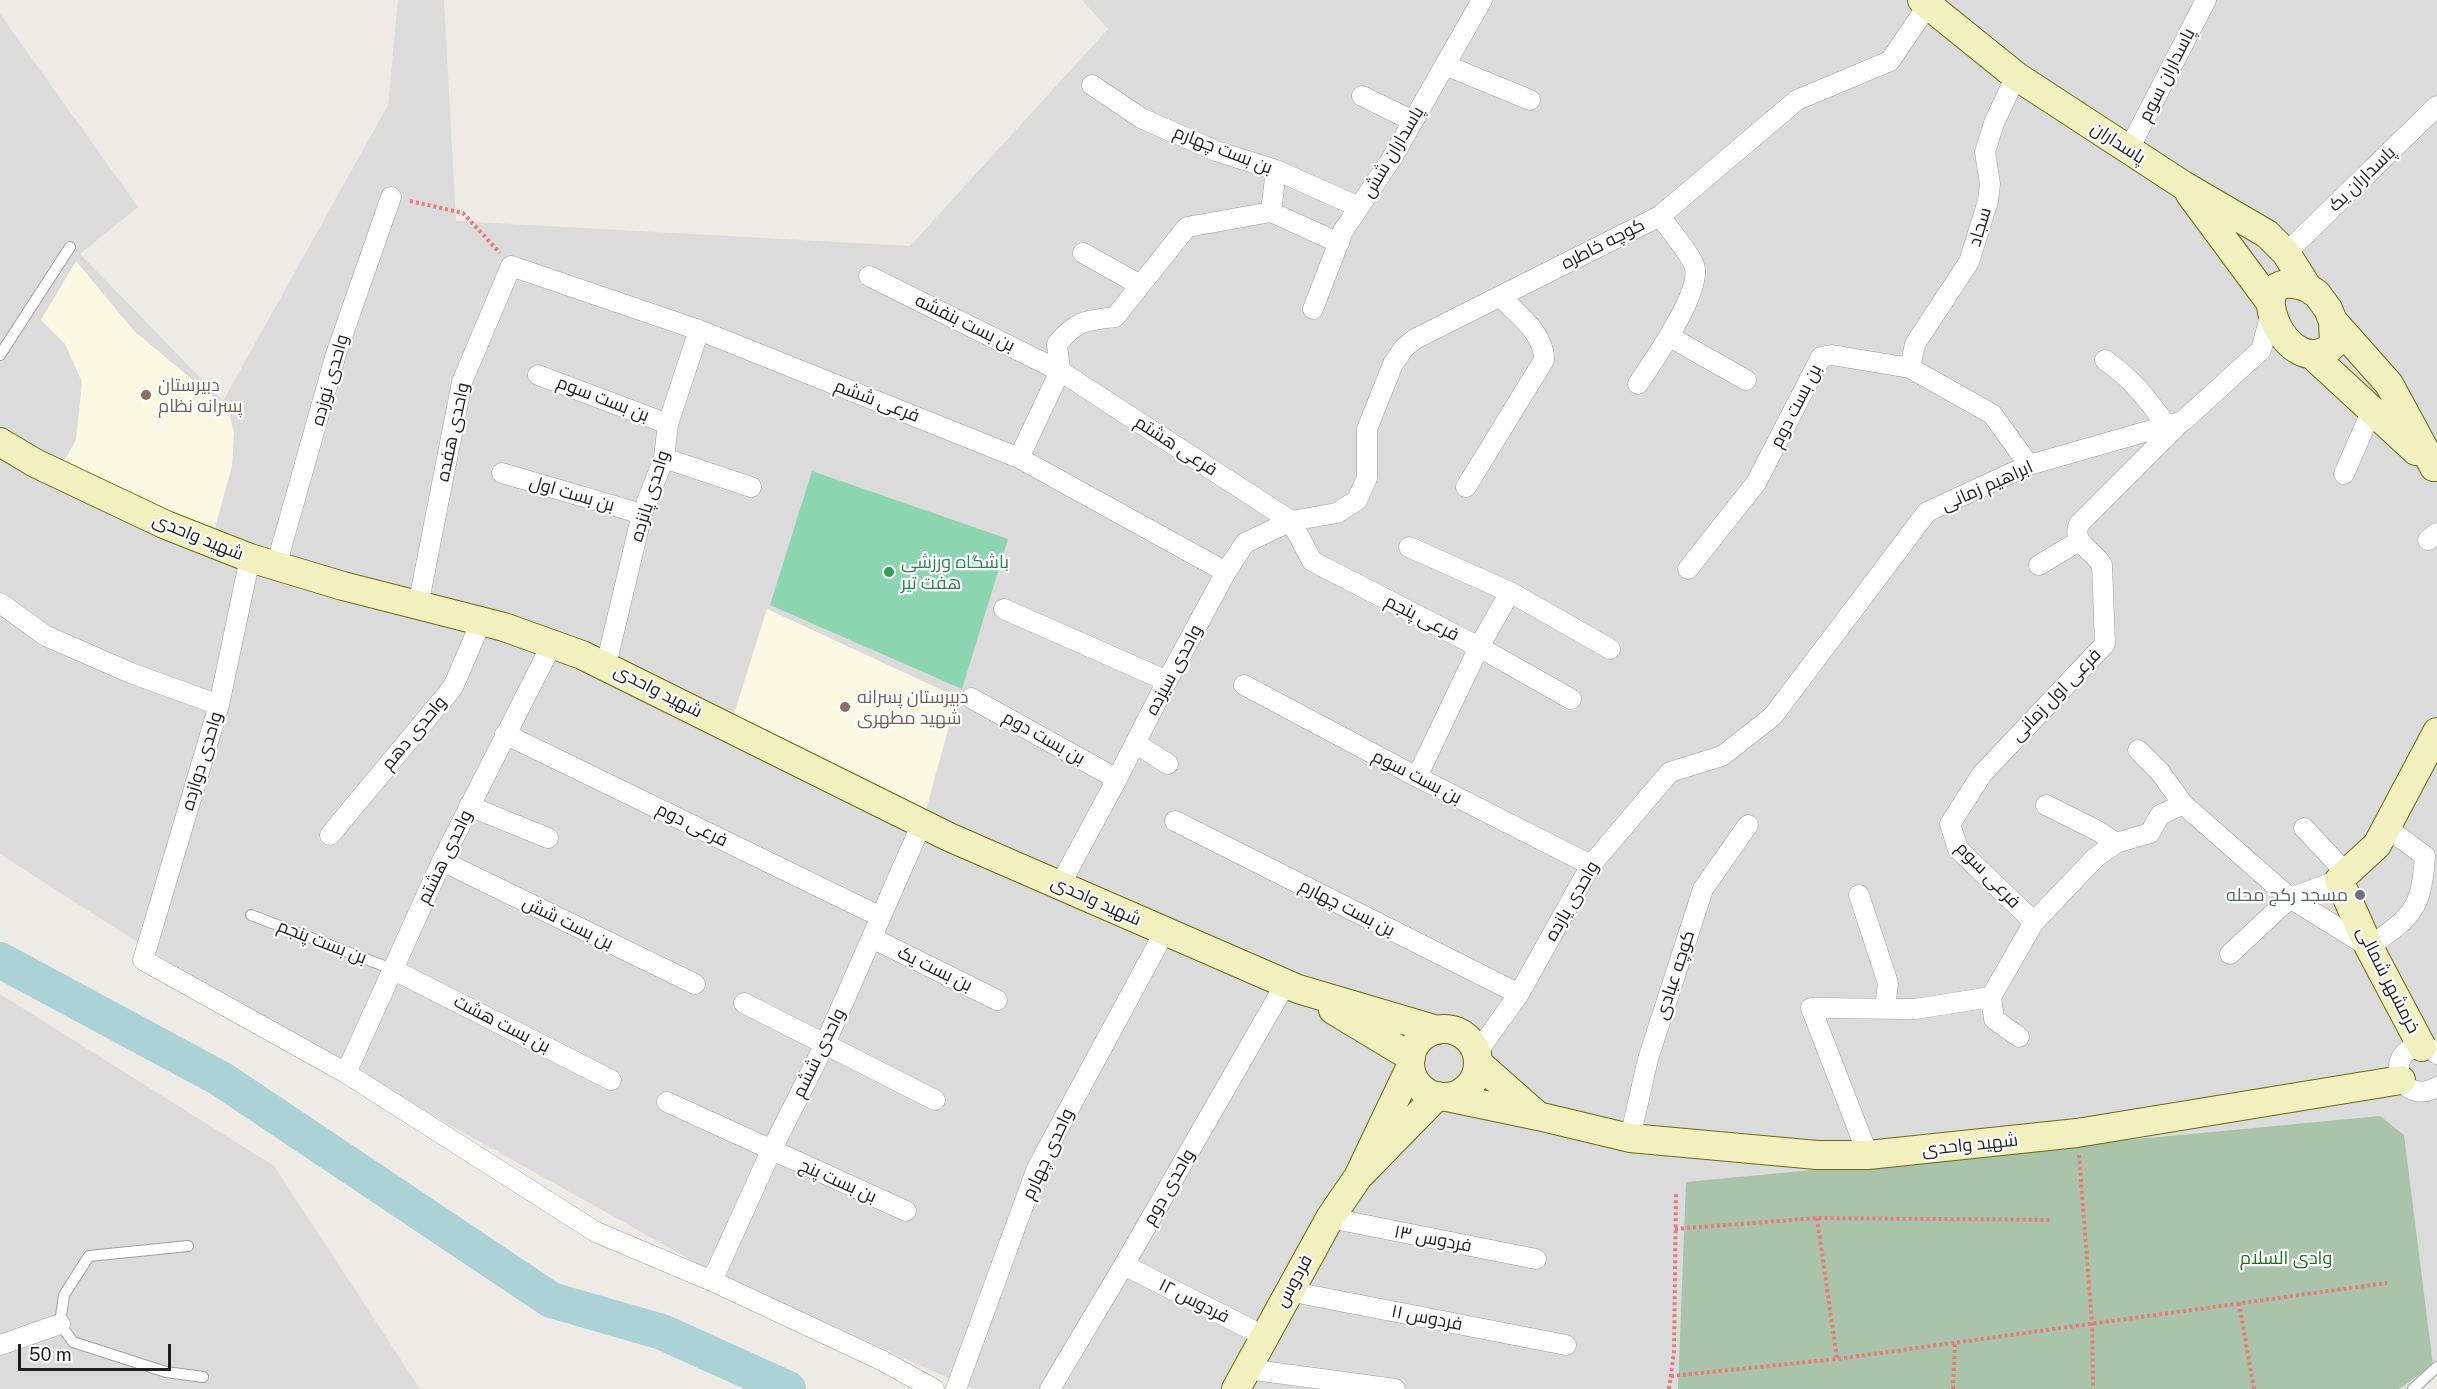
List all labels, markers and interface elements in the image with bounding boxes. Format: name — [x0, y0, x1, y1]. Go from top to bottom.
street label: پاسداران سوم — [2134, 25, 2200, 125]
street label: پاسداران شش — [1357, 102, 1429, 202]
street label: پاسداران — [2087, 117, 2149, 169]
street label: بن بست چهارم — [1170, 121, 1276, 179]
street label: پاسداران یک — [2324, 142, 2400, 216]
street label: سجاد — [1964, 205, 1996, 249]
street label: كوچه خاطره — [1558, 214, 1648, 274]
street label: بن بست بنفشه — [911, 289, 1019, 357]
street label: واحدی نوزده — [307, 332, 353, 428]
street label: بن بست دوم — [1766, 361, 1826, 451]
street label: بن بست سوم — [554, 371, 652, 427]
place label: دبیرستان پسرانه نظام — [158, 374, 243, 416]
street label: فرعی ششم — [831, 375, 923, 427]
street label: واحدی هفده — [432, 380, 474, 484]
marker: دبیرستان پسرانه نظام — [139, 388, 153, 402]
street label: فرعی هشتم — [1131, 411, 1221, 481]
street label: واحدی پانزده — [626, 448, 674, 544]
street label: ابراهیم زمانی — [1938, 456, 2036, 516]
street label: بن بست اول — [527, 472, 617, 516]
street label: شهید واحدی — [149, 509, 247, 565]
place label: باشگاه ورزشی هفت تیر — [901, 551, 1009, 594]
marker: باشگاه ورزشی هفت تیر — [882, 565, 896, 579]
street label: فرعی پنجم — [1381, 590, 1463, 646]
street label: واحدی سیزده — [1141, 621, 1207, 719]
street label: فرعی اول زمانی — [2006, 644, 2106, 746]
street label: شهید واحدی — [610, 659, 706, 723]
place label: دبیرستان پسرانه شهید مطهری — [857, 686, 968, 728]
street label: واحدی دهم — [377, 692, 451, 774]
marker: دبیرستان پسرانه شهید مطهری — [838, 700, 852, 714]
street label: بن بست دوم — [999, 707, 1089, 769]
street label: واحدی دوازده — [177, 709, 227, 813]
street label: بن بست سوم — [1369, 745, 1465, 809]
street label: فرعی دوم — [653, 798, 731, 852]
street label: واحدی هشتم — [413, 807, 477, 907]
street label: فرعی سوم — [1951, 837, 2025, 913]
street label: واحدی یازده — [1540, 857, 1604, 945]
street label: شهید واحدی — [1048, 872, 1144, 930]
street label: بن بست چهارم — [1296, 875, 1398, 941]
place label: مسجد رکج محله — [2226, 884, 2348, 906]
marker: مسجد رکج محله — [2353, 888, 2367, 902]
street label: بن بست شش — [519, 892, 617, 954]
street label: بن بست پنجم — [274, 915, 370, 969]
street label: خرمشهر شمالی — [2352, 923, 2424, 1037]
street label: کوچه عبادی — [1650, 928, 1700, 1022]
street label: بن بست یک — [894, 942, 976, 996]
street label: بن بست هشت — [450, 990, 554, 1058]
street label: واحدی ششم — [788, 1005, 850, 1101]
street label: واحدی چهارم — [1018, 1105, 1078, 1203]
street label: شهید واحدی — [1921, 1129, 2019, 1161]
street label: واحدی دوم — [1139, 1145, 1199, 1229]
street label: بن بست پنج — [796, 1154, 880, 1208]
street label: فردوس ۱۳ — [1392, 1221, 1474, 1257]
park label: وادی السلام — [2240, 1247, 2332, 1269]
street label: فردوس — [1271, 1251, 1317, 1311]
street label: فردوس ۱۲ — [1155, 1274, 1233, 1328]
street label: فردوس ۱۱ — [1390, 1301, 1464, 1335]
scale bar — [21, 1332, 174, 1370]
text: 50 m — [29, 1344, 72, 1365]

